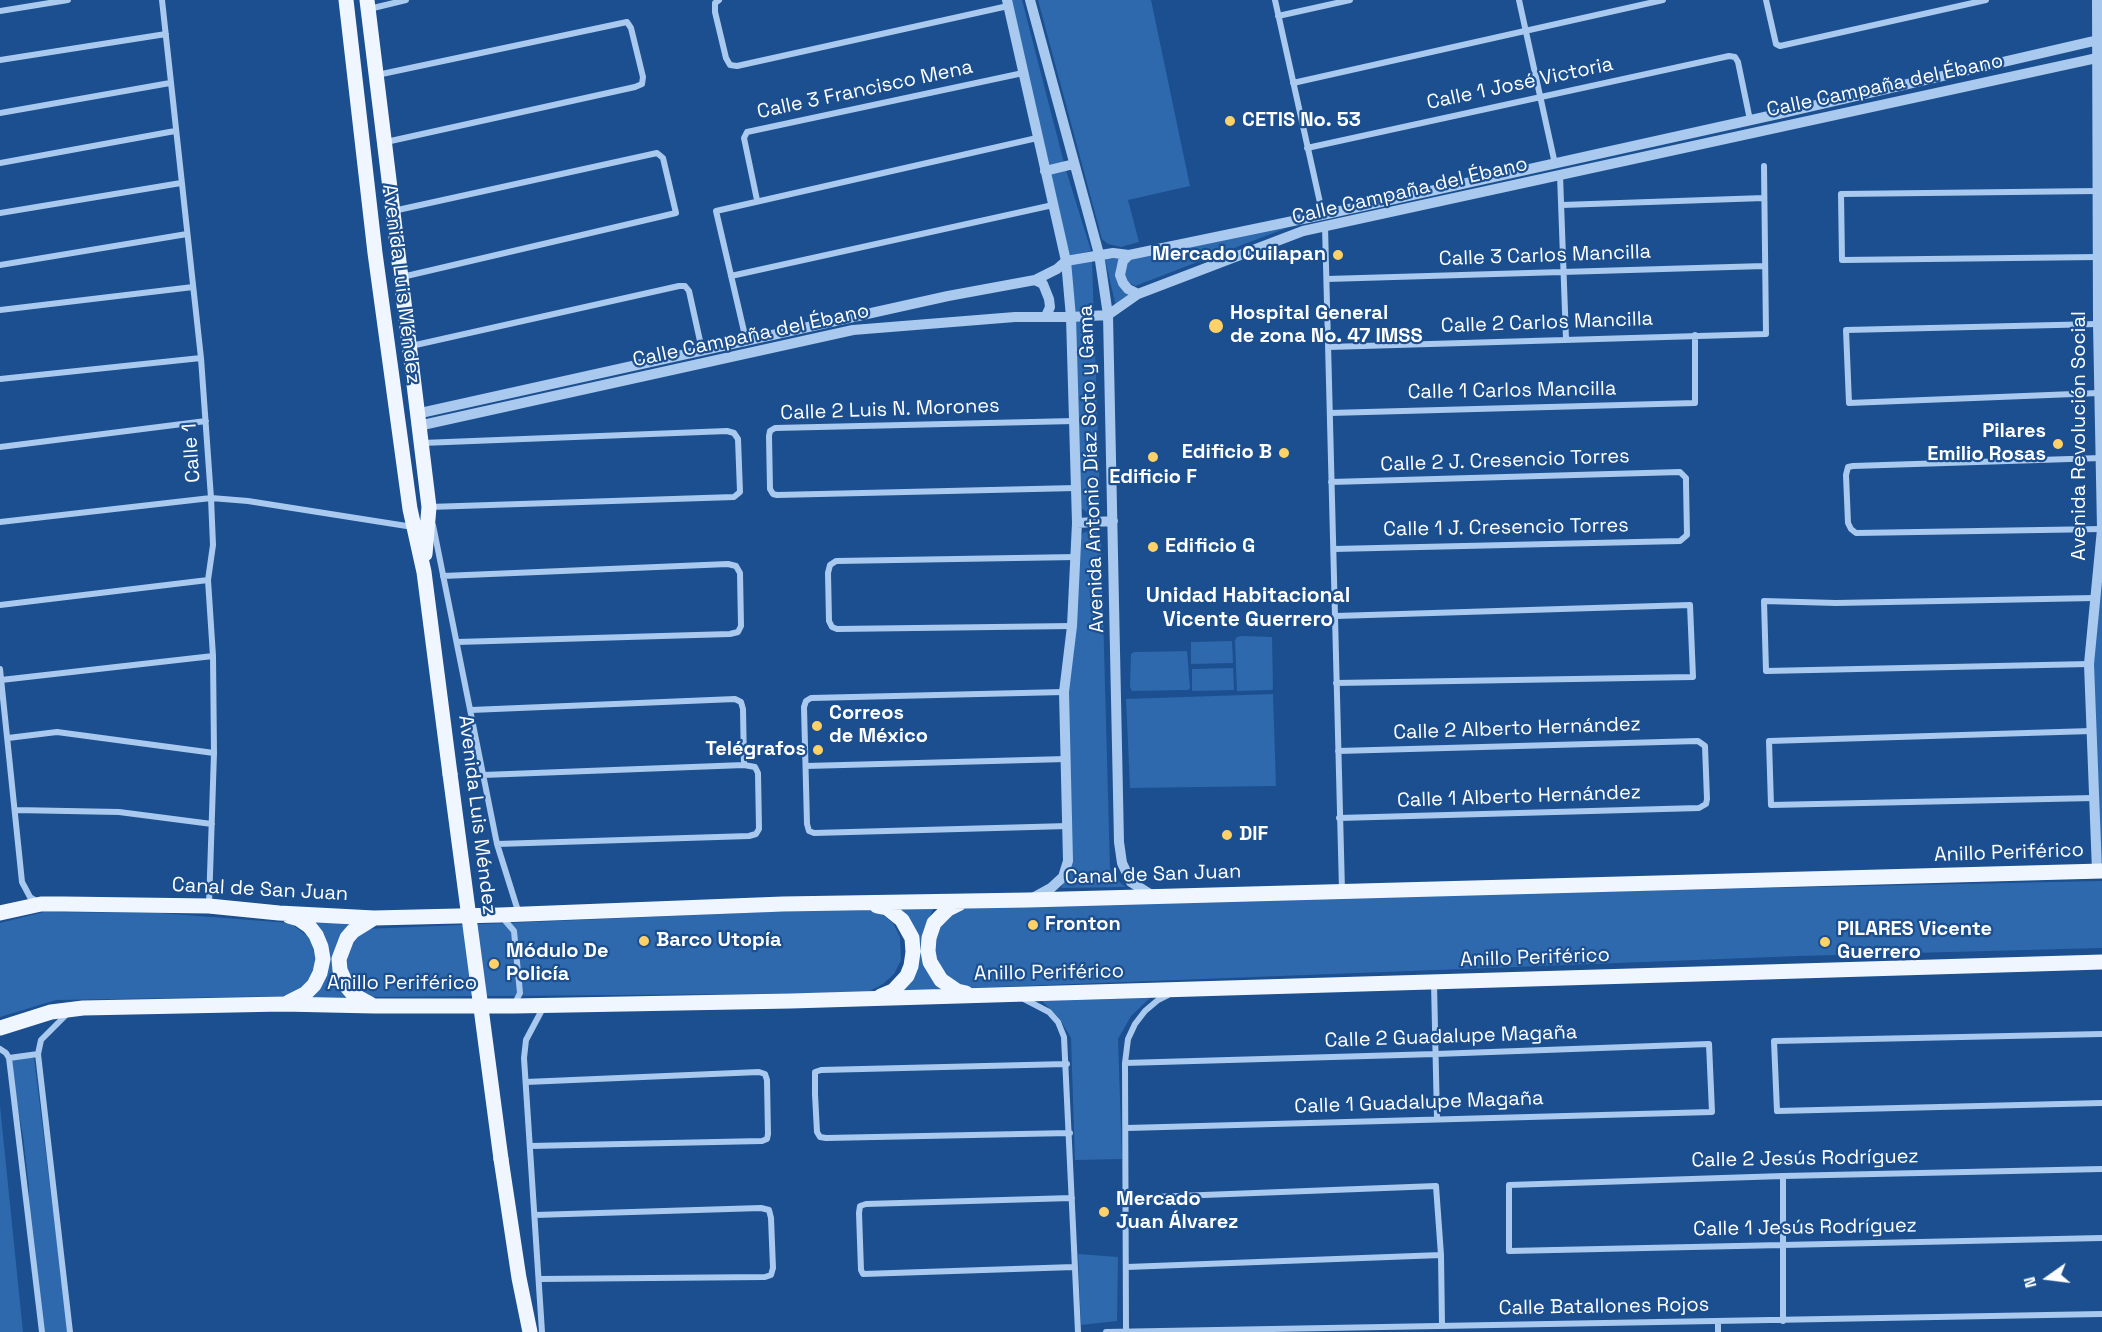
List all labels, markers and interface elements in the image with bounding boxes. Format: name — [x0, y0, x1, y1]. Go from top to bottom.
street label: Calle Campaña del Ébano — [1765, 49, 2005, 123]
street label: Calle 1 José Victoria — [1425, 53, 1615, 115]
street label: Calle 3 Francisco Mena — [755, 55, 975, 125]
place label: CETIS No. 53 — [1242, 109, 1361, 133]
marker: CETIS No. 53 — [1223, 114, 1237, 128]
street label: Calle Campaña del Ébano — [1290, 152, 1530, 230]
street label: Avenida Luis Méndez — [377, 183, 425, 385]
street label: Calle 3 Carlos Mancilla — [1438, 240, 1652, 272]
place label: Mercado Cuilapan — [1152, 243, 1326, 267]
marker: Mercado Cuilapan — [1331, 248, 1345, 262]
street label: Calle Campaña del Ébano — [631, 299, 871, 373]
place label: Hospital General de zona No. 47 IMSS — [1230, 302, 1423, 349]
street label: Avenida Antonio Díaz Soto y Gama — [1074, 305, 1110, 633]
street label: Calle 2 Carlos Mancilla — [1440, 307, 1654, 339]
street label: Avenida Revolución Social — [2068, 311, 2092, 561]
marker: Hospital General de zona No. 47 IMSS — [1207, 317, 1225, 335]
street label: Calle 1 Carlos Mancilla — [1407, 377, 1617, 405]
street label: Calle 2 Luis N. Morones — [780, 394, 1000, 426]
place label: Pilares Emilio Rosas — [1927, 420, 2046, 467]
street label: Calle 1 — [178, 422, 206, 484]
marker: Pilares Emilio Rosas — [2051, 437, 2065, 451]
place label: Edificio B — [1182, 441, 1272, 465]
street label: Calle 2 J. Cresencio Torres — [1380, 445, 1630, 477]
marker: Edificio B — [1277, 446, 1291, 460]
marker: Edificio F — [1146, 450, 1160, 464]
place label: Edificio F — [1109, 466, 1197, 490]
street label: Calle 1 J. Cresencio Torres — [1383, 514, 1629, 542]
place label: Edificio G — [1165, 535, 1255, 559]
marker: Edificio G — [1146, 540, 1160, 554]
district label: Unidad Habitacional Vicente Guerrero — [1146, 583, 1350, 633]
place label: Correos de México — [829, 702, 928, 749]
street label: Calle 2 Alberto Hernández — [1393, 713, 1641, 745]
street label: Avenida Luis Méndez — [453, 714, 501, 916]
marker: Correos de México — [810, 719, 824, 733]
place label: Telégrafos — [705, 738, 806, 762]
marker: Telégrafos — [811, 743, 825, 757]
street label: Calle 1 Alberto Hernández — [1397, 781, 1641, 813]
place label: DIF — [1239, 823, 1268, 847]
marker: DIF — [1220, 828, 1234, 842]
street label: Anillo Periférico — [1934, 838, 2084, 868]
street label: Canal de San Juan — [1064, 860, 1242, 890]
street label: Canal de San Juan — [171, 873, 349, 907]
place label: Fronton — [1045, 913, 1121, 937]
marker: Fronton — [1026, 918, 1040, 932]
place label: PILARES Vicente Guerrero — [1837, 918, 1992, 965]
place label: Barco Utopía — [656, 929, 782, 953]
marker: Barco Utopía — [637, 934, 651, 948]
marker: PILARES Vicente Guerrero — [1818, 935, 1832, 949]
place label: Módulo De Policía — [506, 940, 608, 987]
street label: Anillo Periférico — [1460, 943, 1610, 973]
marker: Módulo De Policía — [487, 957, 501, 971]
street label: Anillo Periférico — [974, 960, 1124, 986]
street label: Anillo Periférico — [327, 972, 477, 996]
street label: Calle 2 Guadalupe Magaña — [1324, 1021, 1578, 1053]
street label: Calle 1 Guadalupe Magaña — [1294, 1087, 1544, 1119]
street label: Calle 2 Jesús Rodríguez — [1691, 1145, 1919, 1173]
place label: Mercado Juan Álvarez — [1116, 1188, 1238, 1235]
marker: Mercado Juan Álvarez — [1097, 1205, 1111, 1219]
street label: Calle 1 Jesús Rodríguez — [1693, 1214, 1917, 1242]
north arrow — [2018, 1248, 2078, 1308]
text: N — [2019, 1275, 2042, 1290]
street label: Calle Batallones Rojos — [1499, 1293, 1709, 1321]

